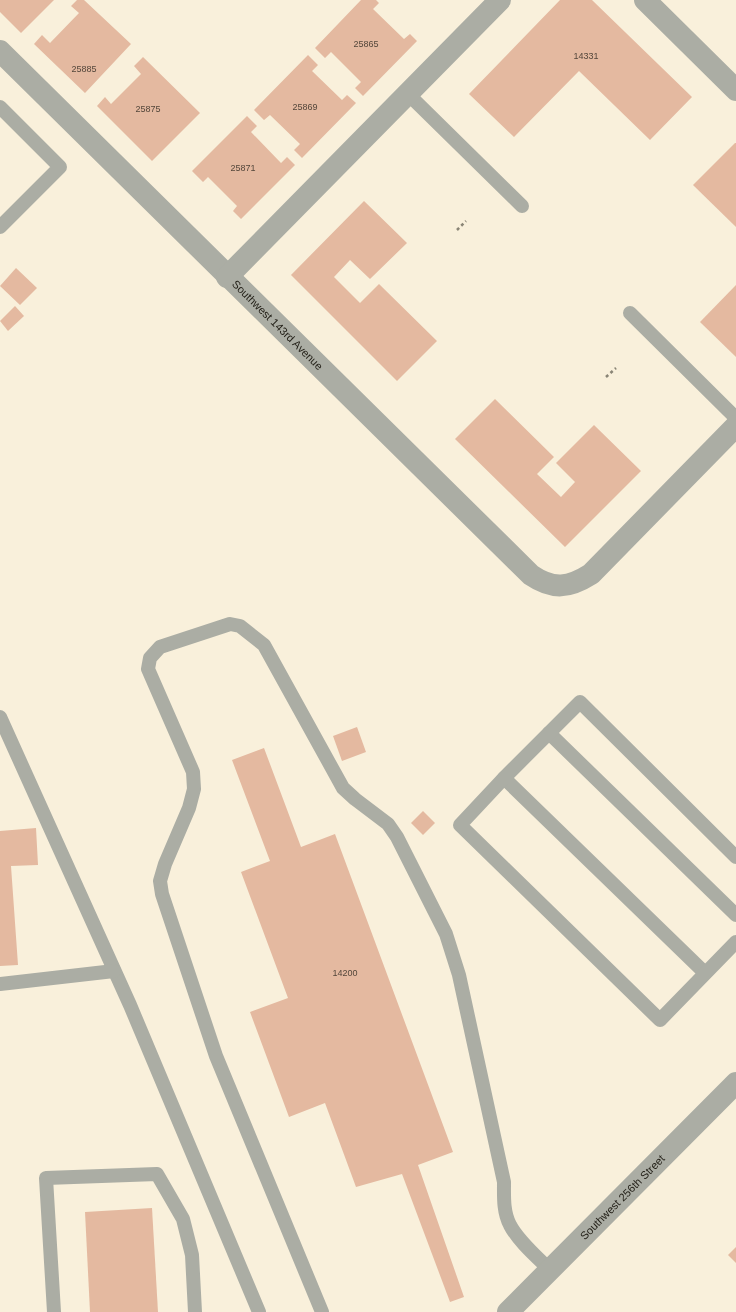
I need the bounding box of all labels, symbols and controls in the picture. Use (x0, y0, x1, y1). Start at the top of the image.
house number: 25865 (353, 39, 379, 49)
house number: 14331 (573, 51, 599, 61)
house number: 25885 (71, 64, 97, 74)
house number: 25869 (292, 102, 318, 112)
house number: 25875 (135, 104, 161, 114)
house number: 25871 (230, 163, 256, 173)
street label: Southwest 143rd Avenue (230, 278, 325, 372)
house number: 14200 (332, 968, 358, 978)
street label: Southwest 256th Street (578, 1152, 667, 1242)

